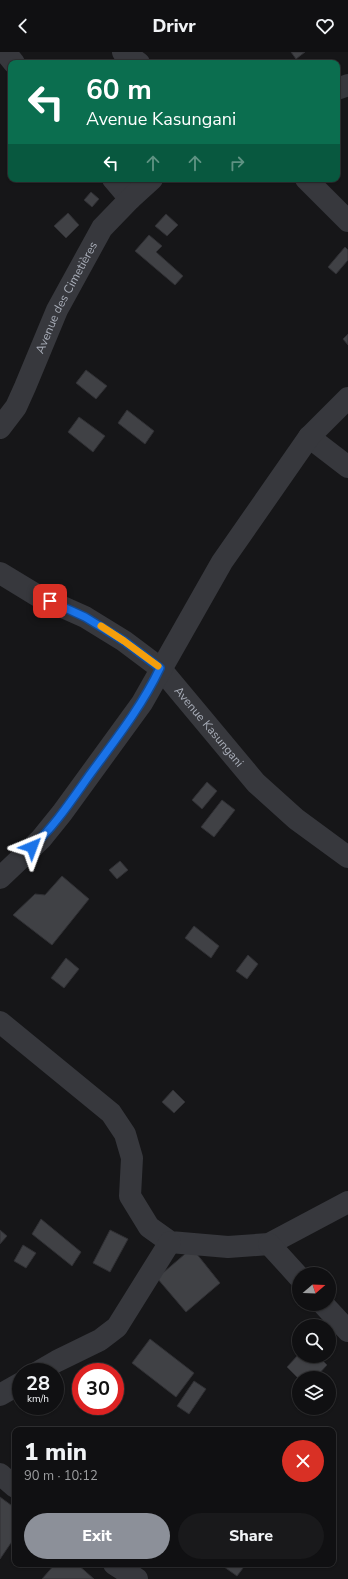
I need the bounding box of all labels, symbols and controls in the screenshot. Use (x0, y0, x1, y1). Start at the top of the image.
text: Drivr (152, 14, 196, 38)
icon: back (12, 15, 34, 37)
icon: heart (314, 15, 336, 37)
text: 60 m (86, 71, 152, 109)
icon: left (20, 76, 72, 128)
text: Avenue Kasungani (86, 107, 236, 131)
icon: left (100, 152, 122, 174)
icon: ahead (142, 152, 164, 174)
icon: ahead (184, 152, 206, 174)
icon: right (226, 152, 248, 174)
street label: Avenue des Cimetières (32, 238, 101, 356)
pin (33, 584, 67, 618)
icon: arrive (39, 590, 61, 612)
street label: Avenue Kasungani (171, 683, 247, 770)
position arrow (11, 826, 53, 868)
north arrow (292, 1267, 336, 1311)
map controls (292, 1267, 336, 1415)
button: search (292, 1319, 336, 1363)
speed limit sign: 30 (72, 1363, 124, 1415)
text: 28 (26, 1370, 50, 1397)
button: layers (292, 1371, 336, 1415)
text: km/h (27, 1392, 49, 1406)
text: 1 min (24, 1436, 87, 1468)
button: close (282, 1440, 324, 1482)
text: 90 m · 10:12 (24, 1467, 98, 1485)
button: Exit (24, 1513, 170, 1559)
button: Share (178, 1513, 324, 1559)

